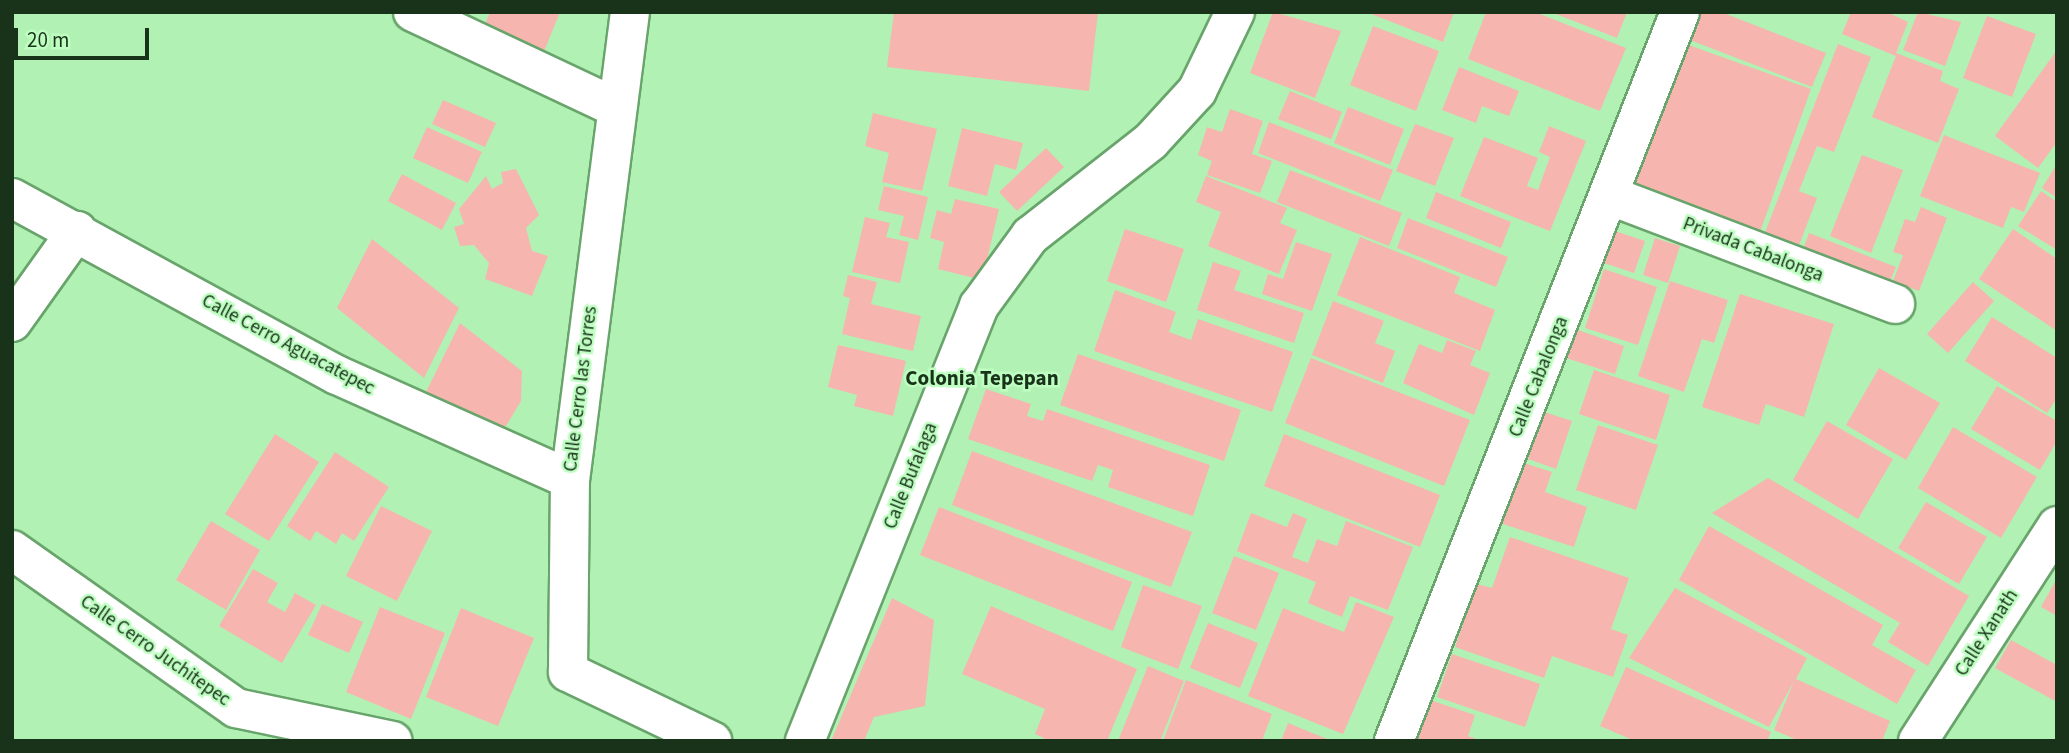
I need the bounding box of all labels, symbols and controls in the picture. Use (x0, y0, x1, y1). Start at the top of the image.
scale bar (18, 14, 152, 58)
text: 20 m (27, 25, 69, 55)
street label: Privada Cabalonga (1680, 213, 1826, 287)
street label: Calle Cerro Aguacatepec (198, 290, 378, 400)
street label: Calle Cerro las Torres (560, 305, 602, 473)
street label: Calle Cabalonga (1504, 313, 1574, 441)
district label: Colonia Tepepan (905, 365, 1059, 391)
street label: Calle Bufalaga (879, 419, 943, 533)
street label: Calle Xanath (1950, 585, 2024, 681)
street label: Calle Cerro Juchitepec (76, 591, 234, 711)

